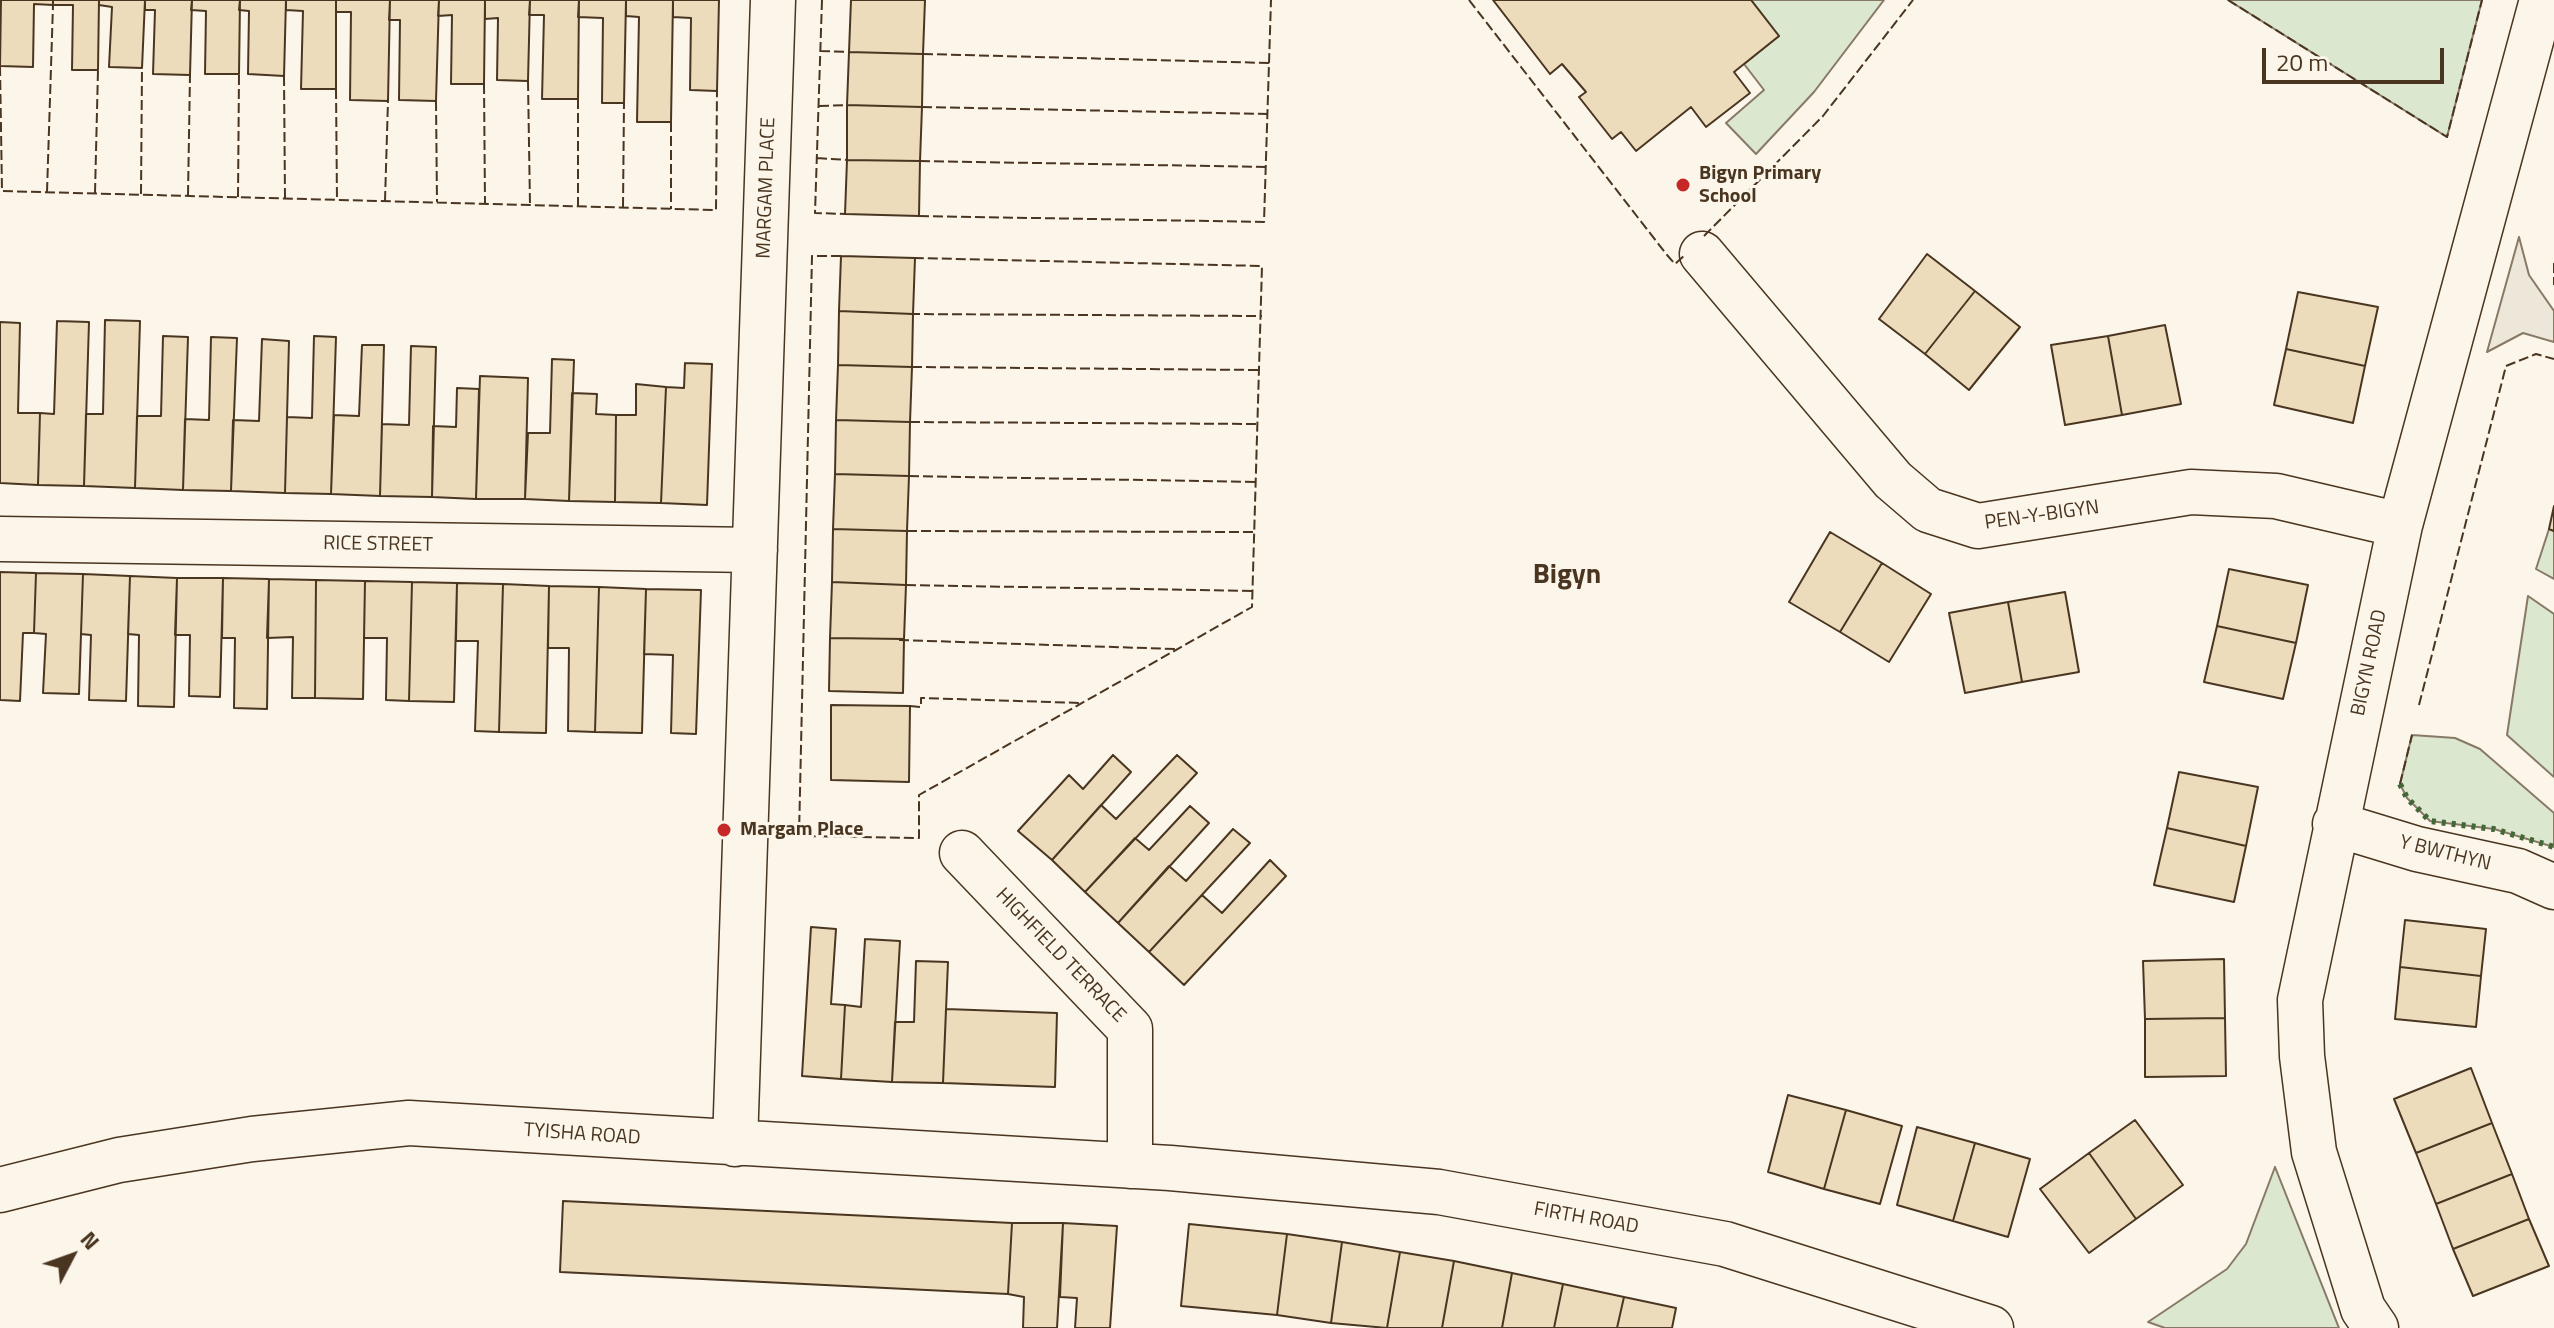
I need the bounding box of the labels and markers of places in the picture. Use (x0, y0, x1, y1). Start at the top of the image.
place label: Bigyn Primary School (1699, 162, 1821, 209)
marker: Bigyn Primary School (1674, 176, 1692, 194)
place label: Margam Place (740, 818, 863, 842)
marker: Margam Place (715, 821, 733, 839)

